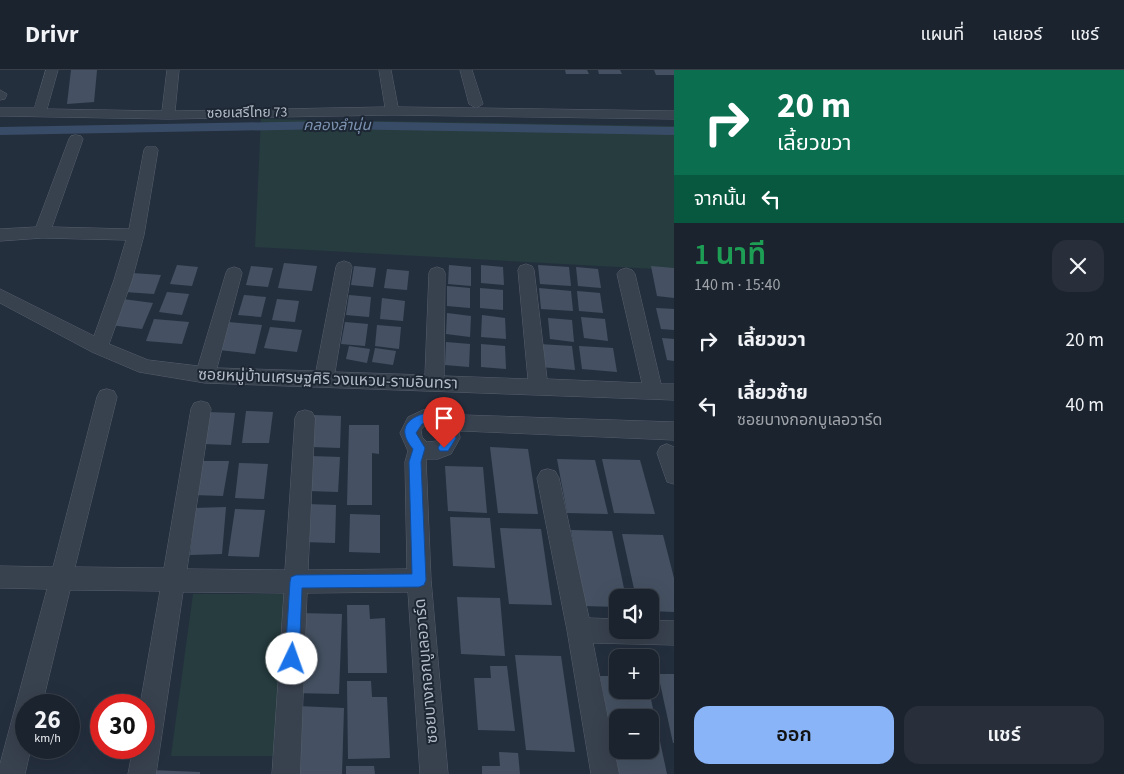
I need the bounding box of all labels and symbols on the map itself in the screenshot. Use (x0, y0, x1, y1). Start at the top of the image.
street label: ซอยเสรีไทย 73 (206, 102, 288, 124)
water label: คลองลำนุ่น (303, 115, 372, 136)
street label: ซอยหมู่บ้านเศรษฐศิริ วงแหวน-รามอินทรา (198, 363, 458, 395)
pin (423, 397, 465, 448)
street label: ซอยบางกอกบูเลอวาร์ด (409, 598, 443, 744)
position arrow (265, 632, 317, 684)
speed limit sign: 30 (90, 694, 155, 759)

